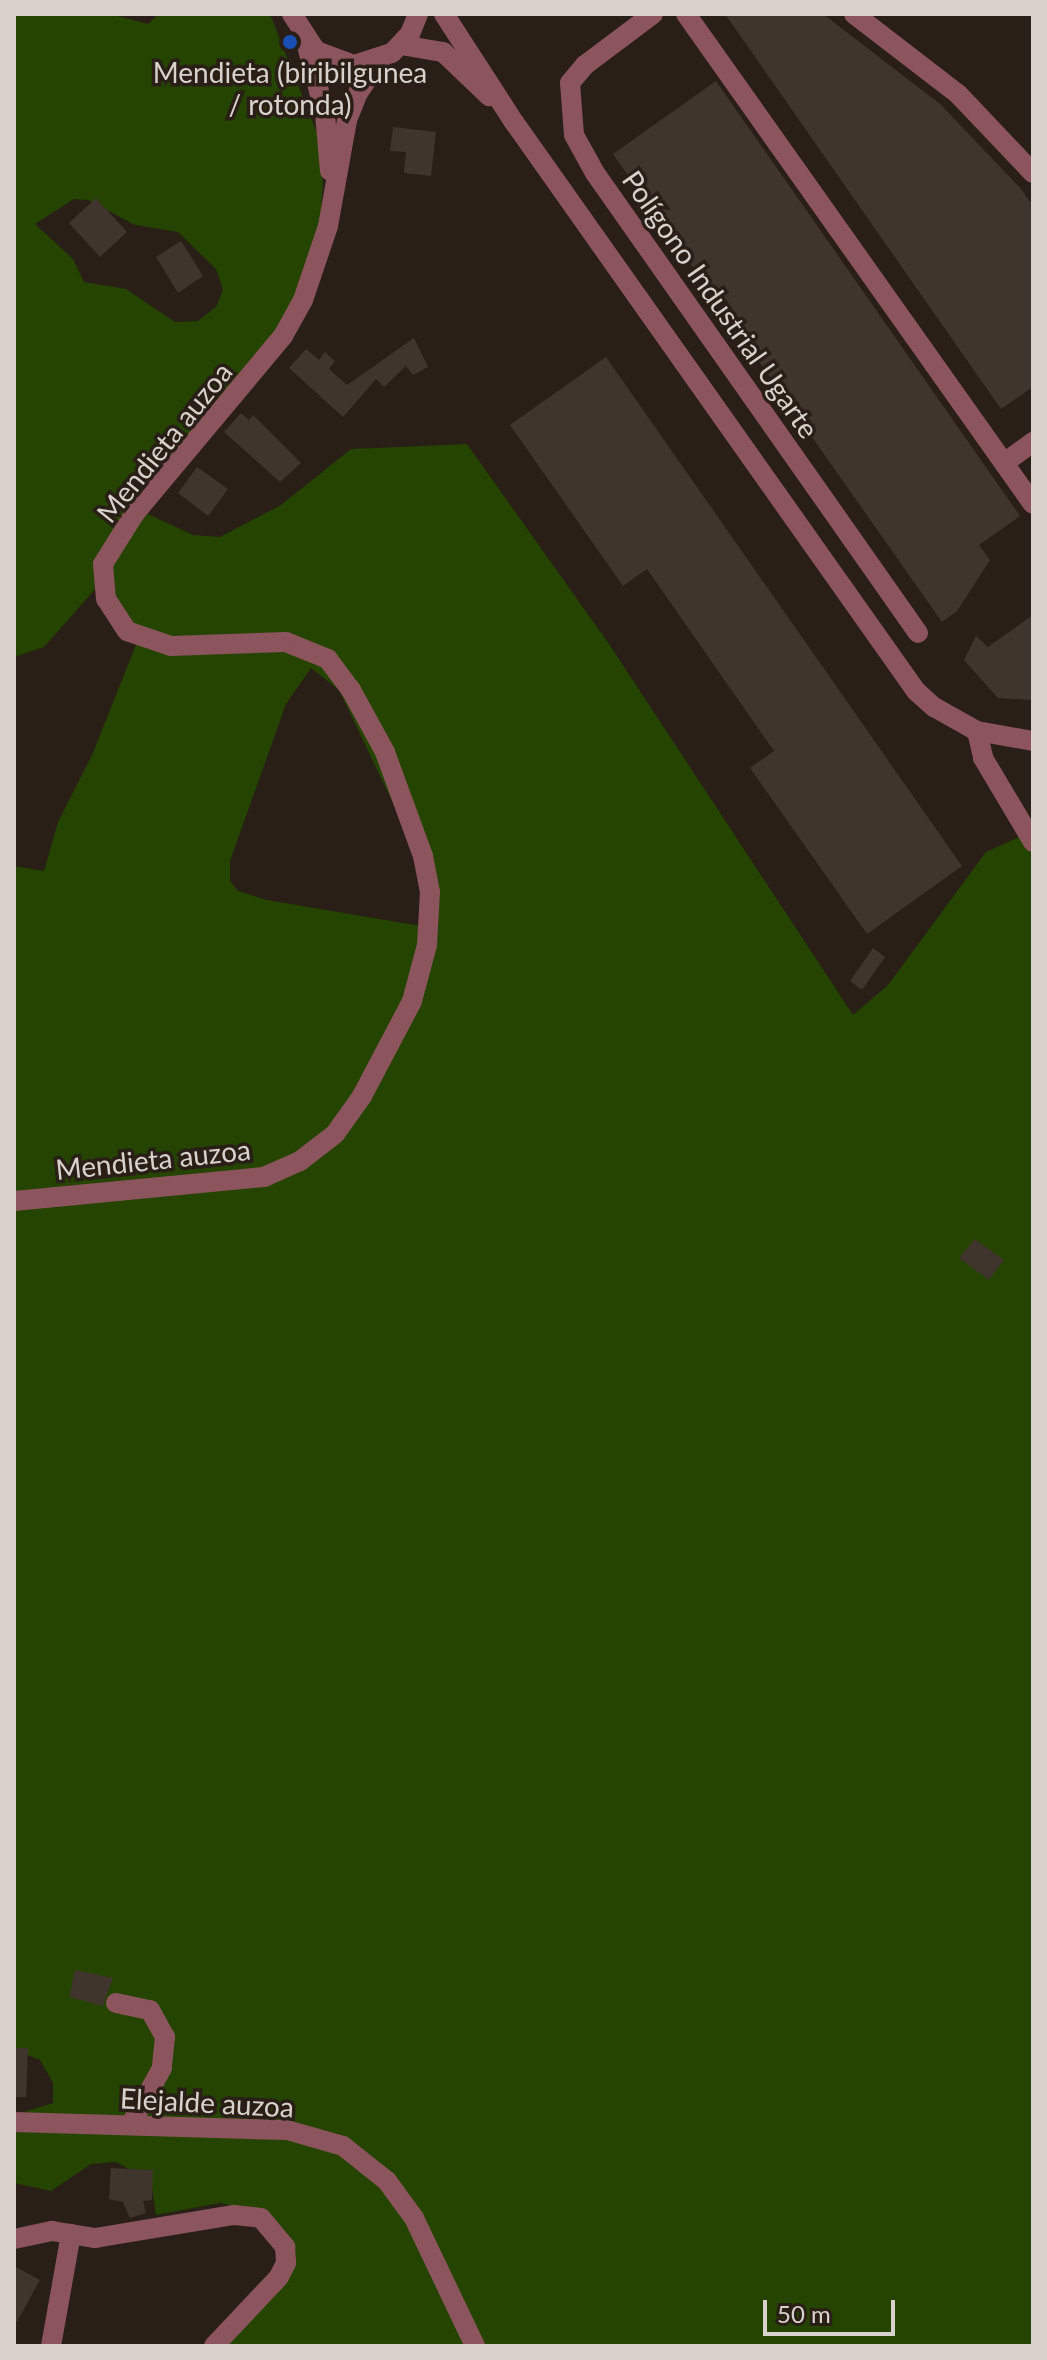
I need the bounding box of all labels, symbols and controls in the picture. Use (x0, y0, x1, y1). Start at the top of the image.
marker: Mendieta (biribilgunea / rotonda) (281, 33, 299, 51)
place label: Mendieta (biribilgunea / rotonda) (153, 55, 427, 121)
street label: Polígono Industrial Ugarte (616, 164, 826, 444)
street label: Mendieta auzoa (89, 355, 239, 529)
street label: Mendieta auzoa (54, 1132, 252, 1186)
street label: Elejalde auzoa (119, 2081, 295, 2123)
scale bar (767, 2284, 899, 2334)
text: 50 m (777, 2299, 831, 2328)

